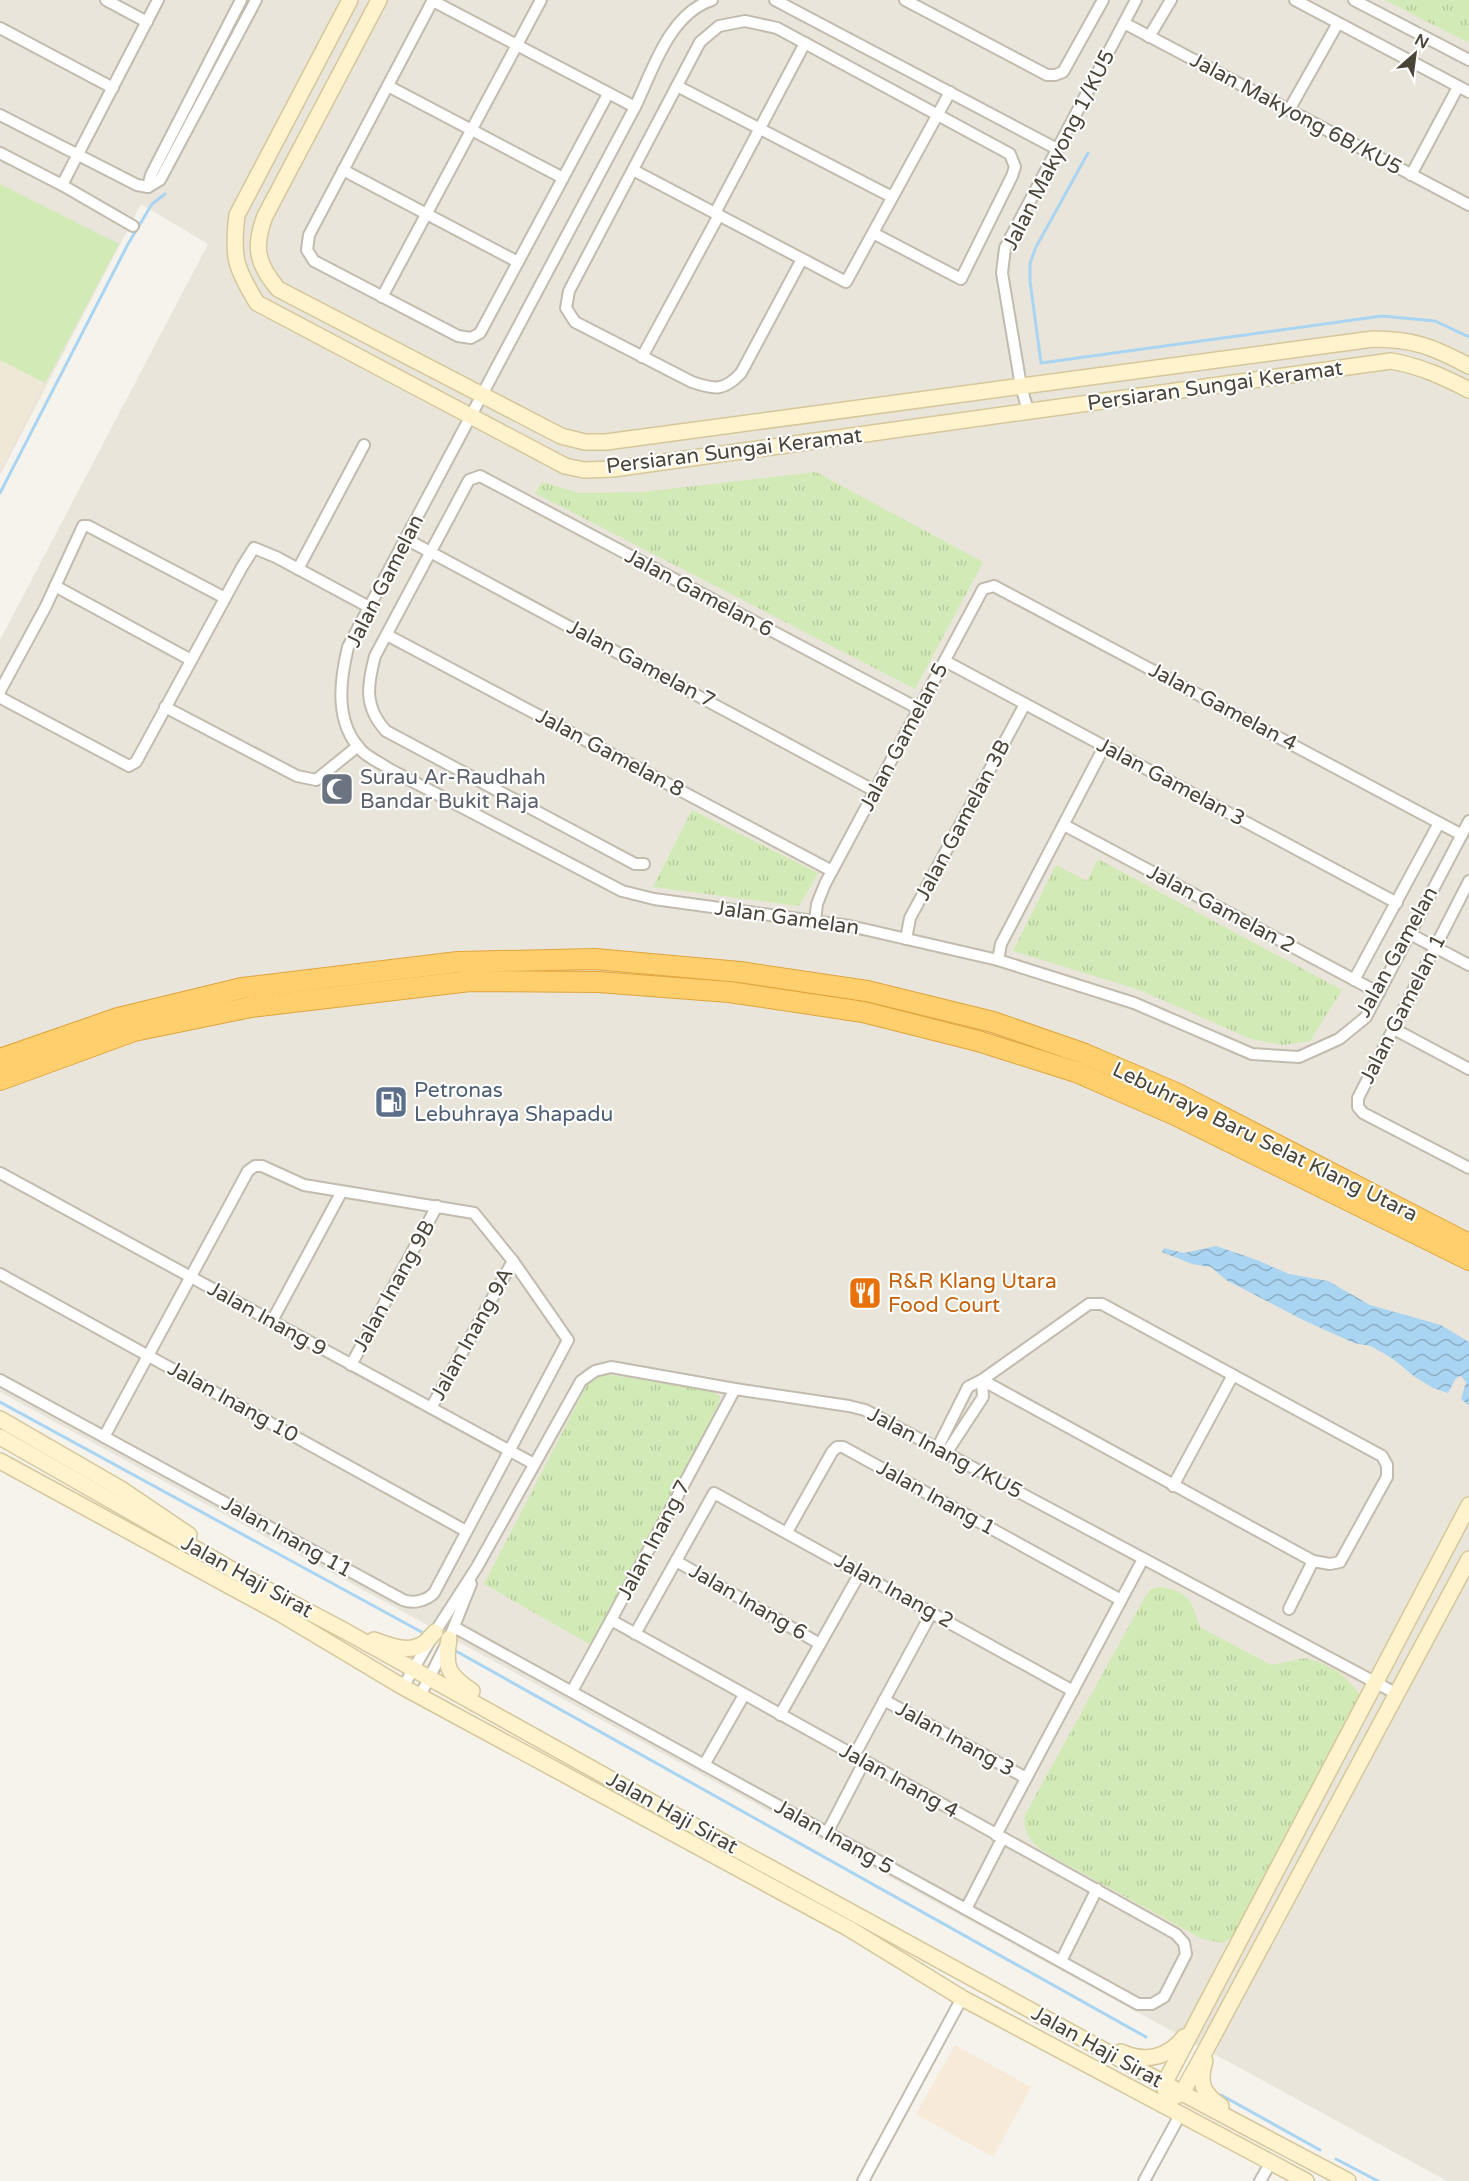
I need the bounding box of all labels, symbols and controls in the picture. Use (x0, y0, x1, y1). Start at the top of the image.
north arrow (1385, 24, 1445, 84)
text: N (1411, 30, 1432, 53)
street label: Jalan Makyong 1/KU5 (998, 46, 1120, 254)
street label: Jalan Makyong 6B/KU5 (1186, 48, 1406, 180)
street label: Persiaran Sungai Keramat (1086, 356, 1344, 416)
street label: Persiaran Sungai Keramat (605, 423, 863, 479)
street label: Jalan Gamelan (341, 510, 429, 652)
street label: Jalan Gamelan 6 (621, 543, 777, 643)
street label: Jalan Gamelan 7 (563, 614, 719, 714)
street label: Jalan Gamelan 4 (1145, 657, 1301, 757)
street label: Jalan Gamelan 5 (854, 659, 954, 815)
street label: Jalan Gamelan 8 (532, 703, 688, 803)
street label: Jalan Gamelan 3 (1093, 732, 1249, 832)
street label: Jalan Gamelan 3B (910, 735, 1016, 905)
place label: Surau Ar-Raudhah Bandar Bukit Raja (360, 765, 546, 814)
mosque icon: Surau Ar-Raudhah Bandar Bukit Raja (319, 771, 355, 807)
street label: Jalan Gamelan 2 (1143, 859, 1299, 959)
street label: Jalan Gamelan (1351, 882, 1443, 1022)
street label: Jalan Gamelan (713, 895, 861, 941)
street label: Jalan Gamelan 1 (1355, 930, 1451, 1088)
street label: Lebuhraya Baru Selat Klang Utara (1108, 1057, 1422, 1227)
place label: Petronas Lebuhraya Shapadu (414, 1078, 613, 1127)
fuel station icon: Petronas Lebuhraya Shapadu (373, 1084, 409, 1120)
street label: Jalan Inang 9B (348, 1216, 440, 1356)
street label: Jalan Inang 9A (425, 1263, 519, 1405)
place label: R&R Klang Utara Food Court (888, 1269, 1057, 1318)
restaurant icon: R&R Klang Utara Food Court (847, 1275, 883, 1311)
street label: Jalan Inang 9 (203, 1276, 331, 1362)
street label: Jalan Inang 10 (163, 1356, 303, 1448)
street label: Jalan Inang /KU5 (864, 1402, 1026, 1504)
street label: Jalan Inang 1 (872, 1455, 1000, 1541)
street label: Jalan Inang 7 (612, 1476, 696, 1604)
street label: Jalan Inang 11 (217, 1491, 357, 1583)
street label: Jalan Haji Sirat (177, 1531, 317, 1623)
street label: Jalan Inang 2 (830, 1548, 958, 1634)
street label: Jalan Inang 6 (685, 1558, 811, 1646)
street label: Jalan Inang 3 (891, 1696, 1019, 1782)
street label: Jalan Inang 4 (835, 1738, 963, 1824)
street label: Jalan Haji Sirat (602, 1767, 742, 1859)
street label: Jalan Inang 5 (770, 1794, 898, 1880)
street label: Jalan Haji Sirat (1027, 2001, 1167, 2093)

